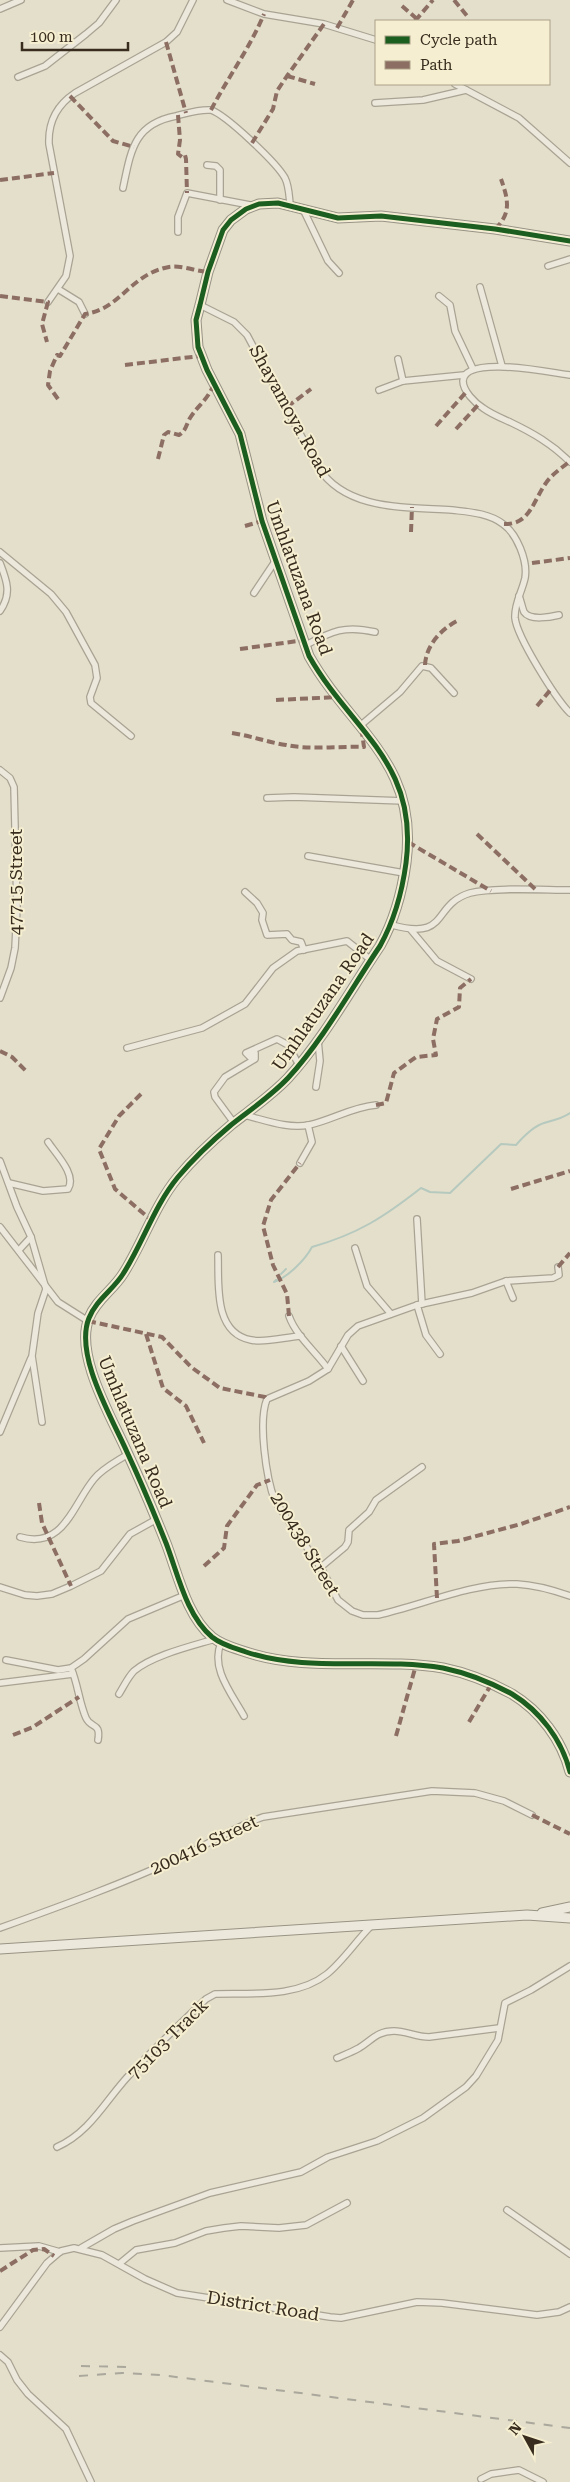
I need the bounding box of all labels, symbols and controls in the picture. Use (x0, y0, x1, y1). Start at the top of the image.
scale bar (22, 20, 129, 52)
legend (375, 20, 550, 85)
text: 100 m (30, 28, 73, 46)
text: Cycle path (420, 31, 498, 49)
text: Path (420, 56, 453, 74)
street label: Shayamoya Road (245, 341, 336, 481)
street label: Umhlatuzana Road (262, 498, 337, 658)
street label: 47715 Street (5, 828, 26, 935)
street label: Umhlatuzana Road (267, 929, 378, 1075)
street label: Umhlatuzana Road (94, 1353, 177, 1511)
street label: 200438 Street (266, 1488, 345, 1599)
street label: 200416 Street (146, 1810, 261, 1879)
street label: 75103 Track (123, 1994, 212, 2083)
street label: District Road (205, 2286, 321, 2325)
north arrow (500, 2412, 550, 2462)
text: N (505, 2419, 525, 2438)

